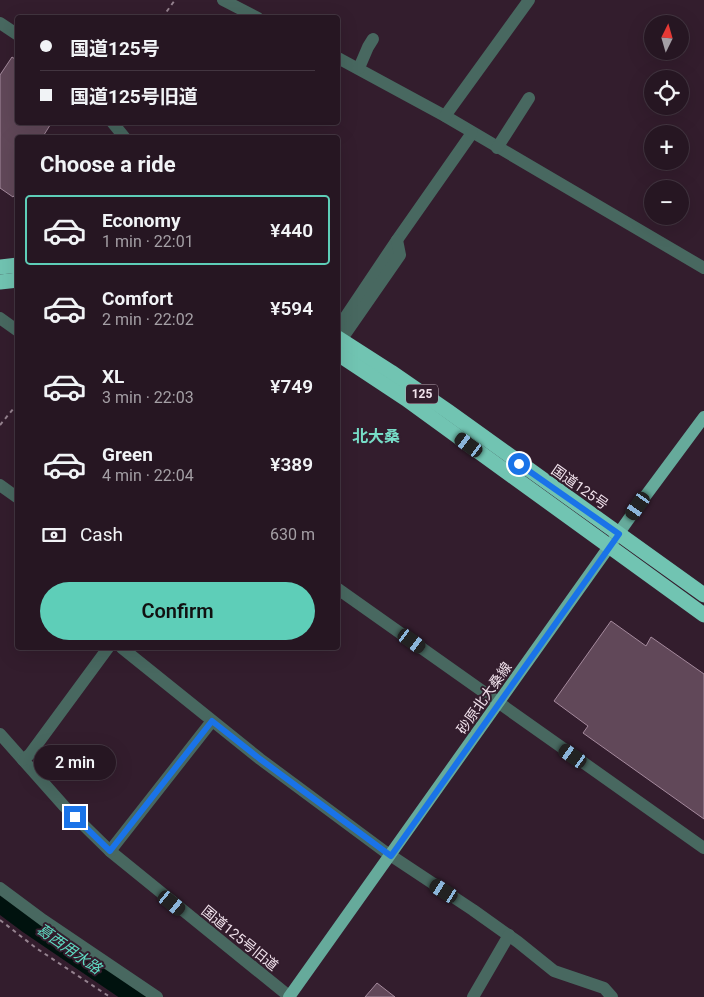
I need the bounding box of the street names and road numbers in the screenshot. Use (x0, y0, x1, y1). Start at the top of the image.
road number: 125 (406, 384, 438, 404)
street label: 国道125号 (549, 462, 611, 512)
street label: 砂原北大桑線 (453, 659, 515, 737)
street label: 国道125号旧道 (199, 902, 281, 974)

